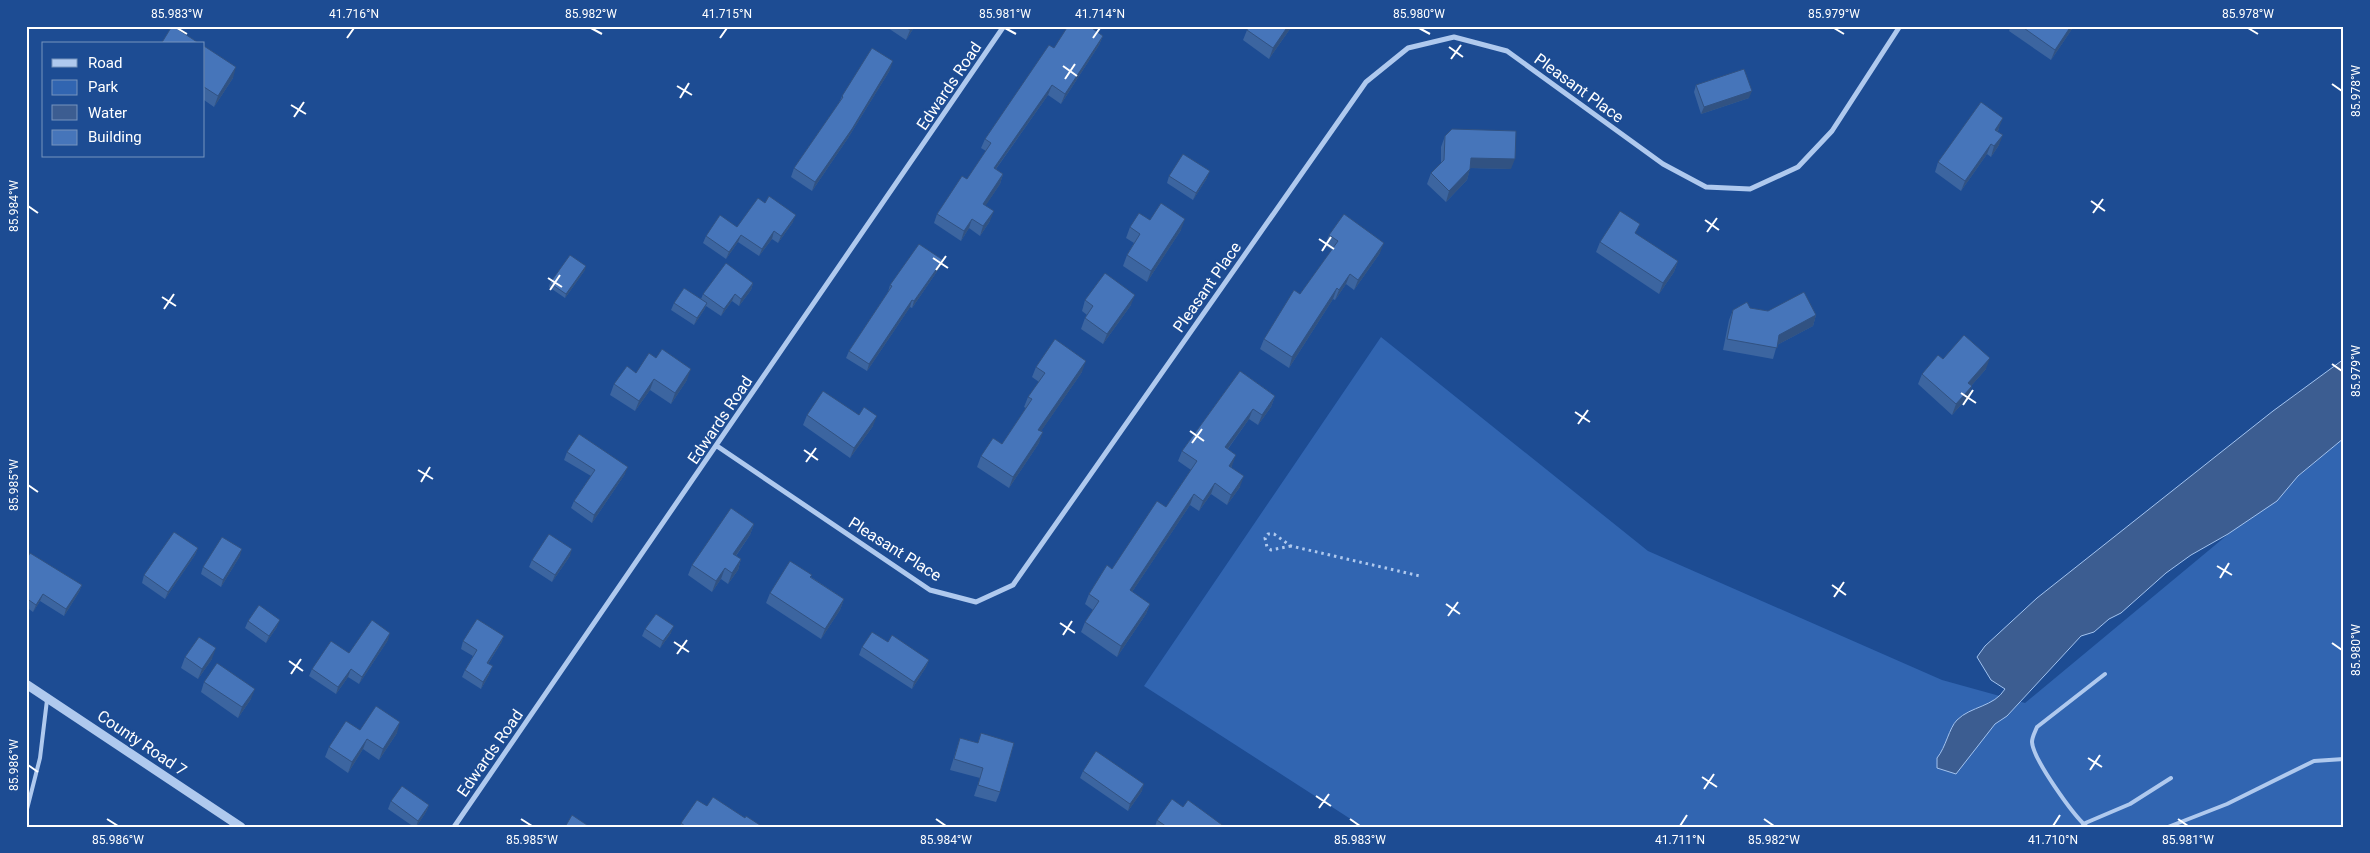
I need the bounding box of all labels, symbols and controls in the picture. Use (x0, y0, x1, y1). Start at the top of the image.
text: 85.983°W (151, 7, 203, 21)
text: 41.716°N (329, 7, 379, 21)
text: 85.982°W (565, 7, 617, 21)
text: 41.715°N (702, 7, 752, 21)
text: 85.981°W (979, 7, 1031, 21)
text: 41.714°N (1075, 7, 1125, 21)
text: 85.980°W (1393, 7, 1445, 21)
text: 85.979°W (1808, 7, 1860, 21)
text: 85.978°W (2222, 7, 2274, 21)
street label: Edwards Road (913, 38, 985, 134)
legend (42, 42, 205, 158)
street label: Pleasant Place (1531, 49, 1627, 127)
text: Road (88, 54, 122, 72)
text: 85.978°W (2349, 65, 2363, 117)
text: Park (88, 78, 119, 96)
text: Water (88, 104, 127, 122)
text: Building (88, 128, 142, 146)
text: 85.984°W (7, 180, 21, 232)
street label: Pleasant Place (1169, 238, 1245, 336)
text: 85.979°W (2349, 345, 2363, 397)
street label: Edwards Road (684, 372, 756, 468)
text: 85.985°W (7, 459, 21, 511)
street label: Pleasant Place (845, 513, 945, 585)
text: 85.980°W (2349, 624, 2363, 676)
street label: County Road 7 (94, 706, 190, 780)
street label: Edwards Road (453, 706, 527, 800)
text: 85.986°W (7, 739, 21, 791)
text: 85.986°W (92, 833, 144, 847)
text: 85.985°W (506, 833, 558, 847)
text: 85.984°W (920, 833, 972, 847)
text: 85.983°W (1334, 833, 1386, 847)
text: 41.711°N (1655, 833, 1705, 847)
text: 85.982°W (1748, 833, 1800, 847)
text: 41.710°N (2028, 833, 2078, 847)
text: 85.981°W (2162, 833, 2214, 847)

